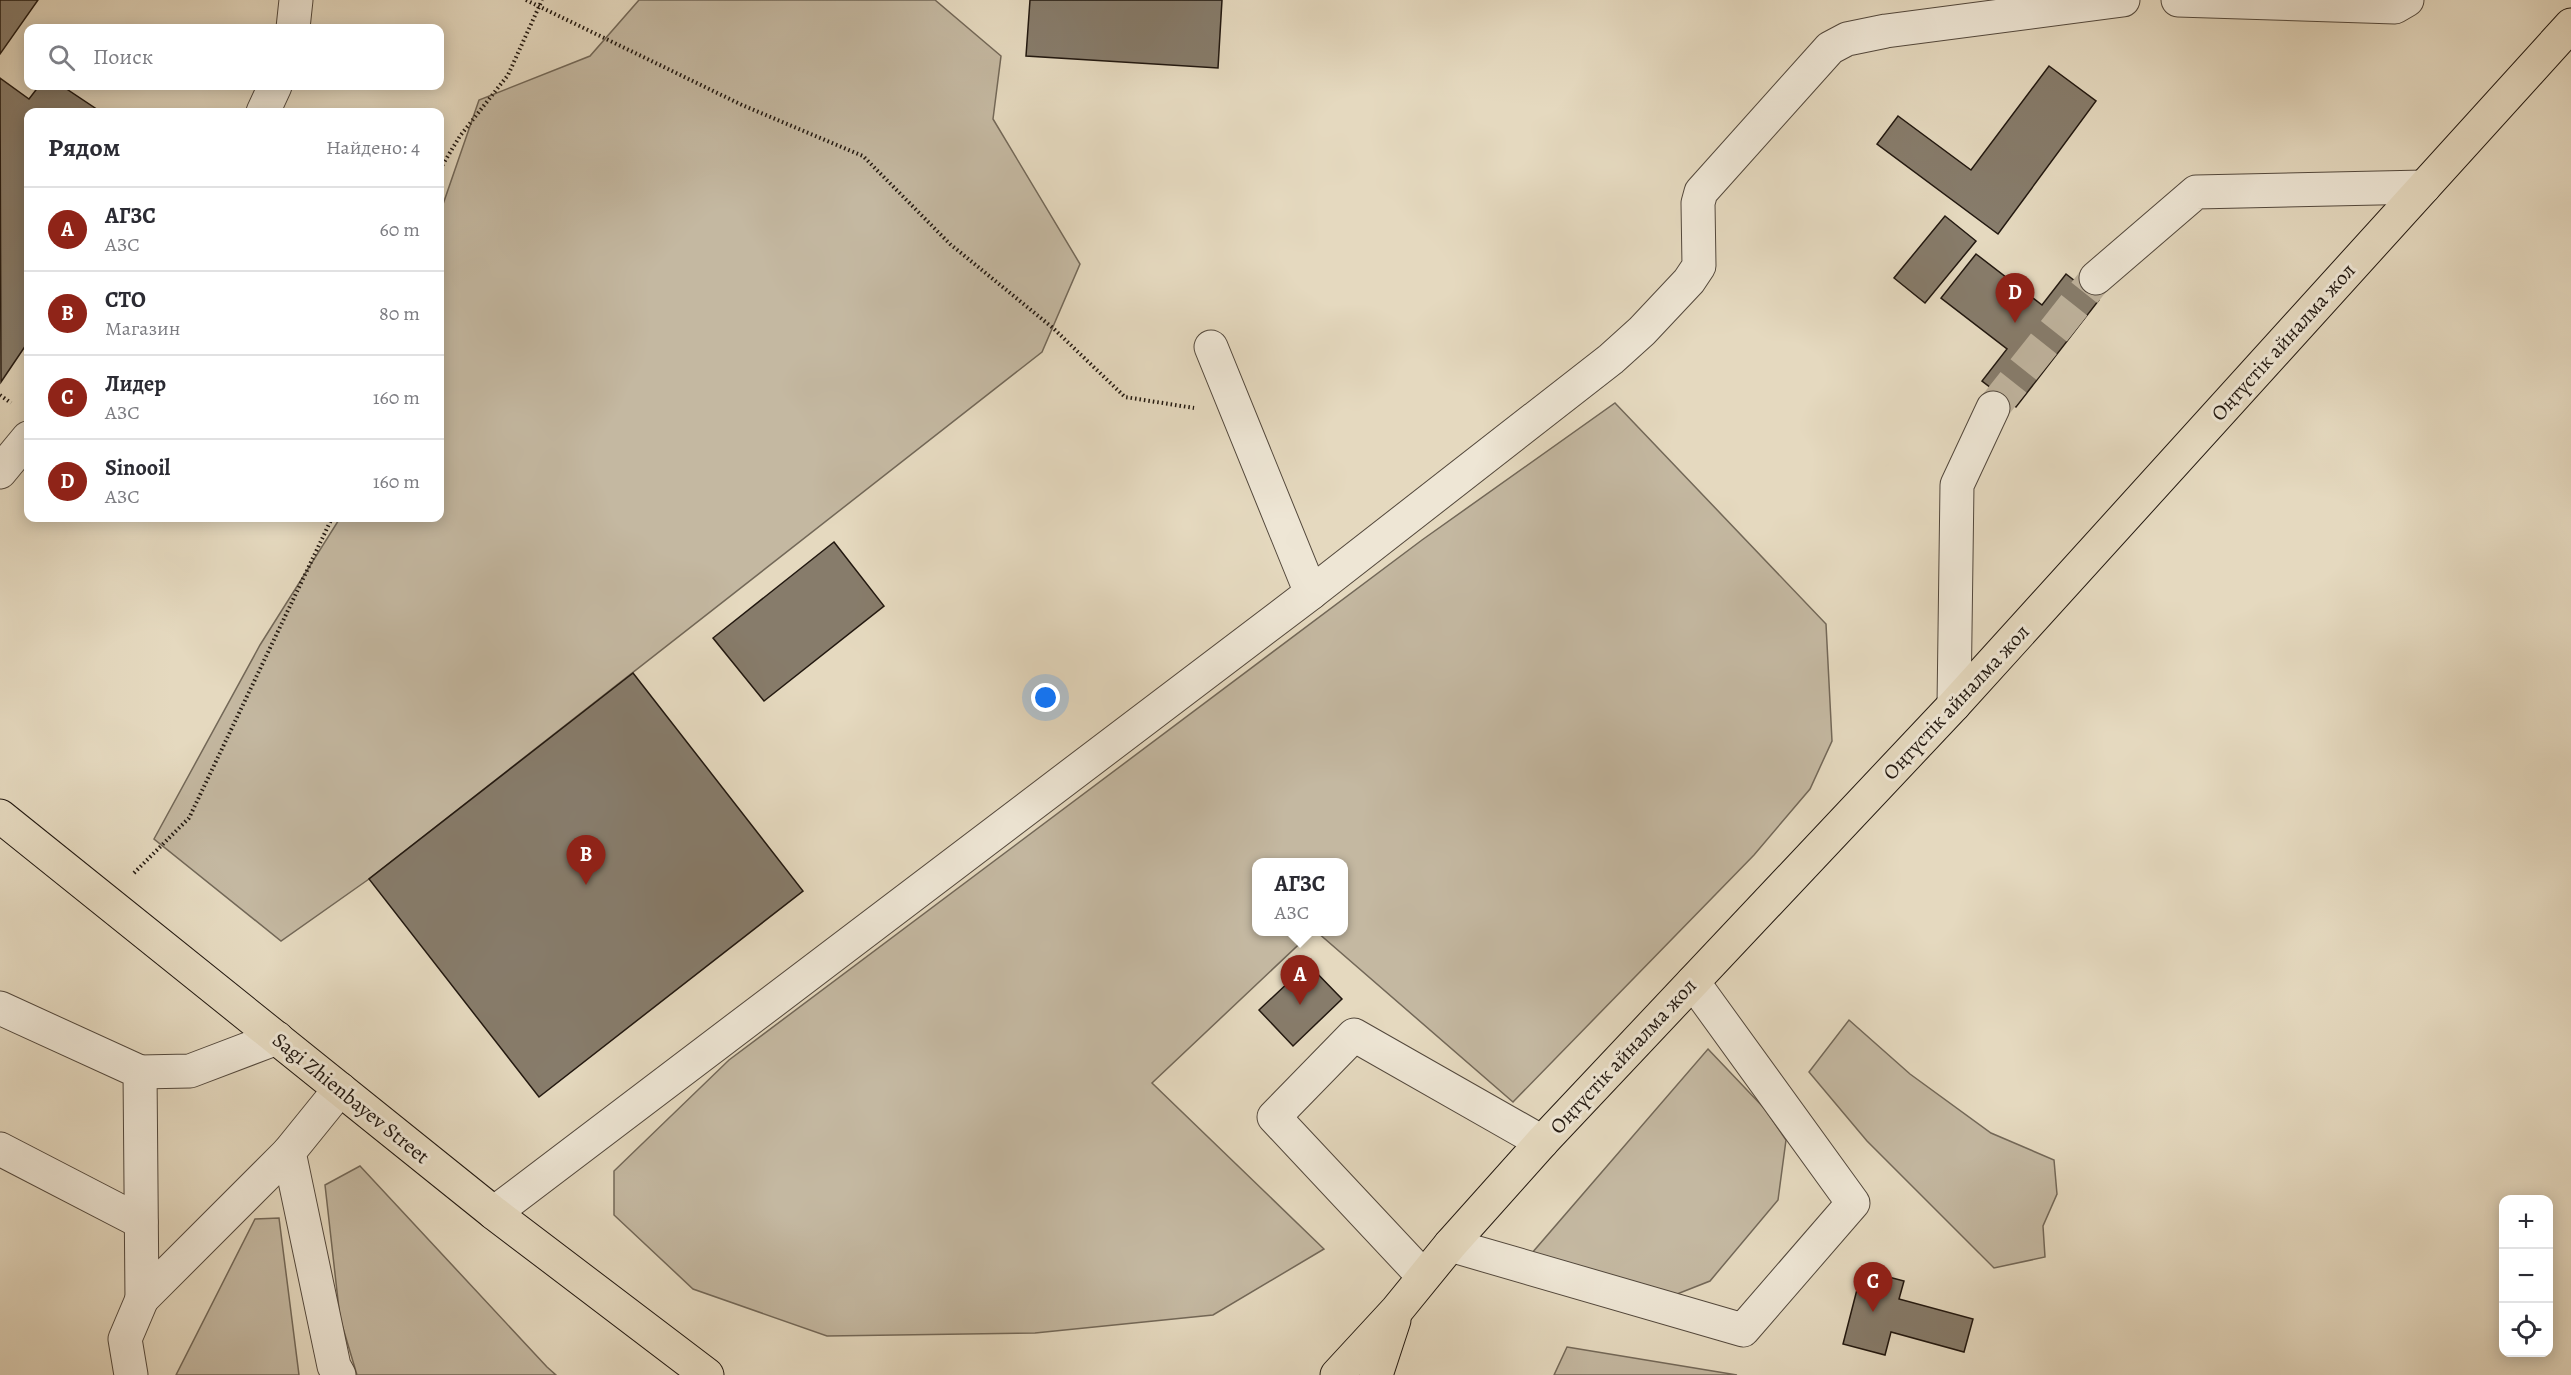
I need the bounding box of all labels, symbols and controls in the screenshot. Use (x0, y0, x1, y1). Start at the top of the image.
search box (24, 24, 444, 90)
icon: search (45, 41, 78, 74)
text: Поиск (93, 42, 153, 72)
text: Рядом (48, 130, 120, 165)
text: Найдено: 4 (326, 134, 420, 161)
text: АГЗС (105, 201, 156, 231)
text: A (61, 216, 74, 243)
text: 60 m (380, 216, 420, 243)
text: АЗС (105, 231, 140, 258)
street label: Оңтүстік айналма жол (2205, 257, 2361, 427)
pin: D (1996, 274, 2034, 323)
text: СТО (105, 285, 146, 315)
text: B (61, 300, 74, 327)
text: 80 m (379, 300, 420, 327)
text: Магазин (105, 315, 180, 342)
text: Лидер (105, 369, 166, 399)
text: C (61, 384, 74, 411)
text: 160 m (373, 384, 420, 411)
text: АЗС (105, 399, 140, 426)
text: Sinooil (105, 453, 170, 483)
text: D (61, 468, 74, 495)
text: 160 m (373, 468, 420, 495)
text: АЗС (105, 483, 140, 510)
street label: Оңтүстік айналма жол (1876, 618, 2036, 786)
your location (1031, 683, 1060, 712)
pin: B (566, 836, 606, 885)
popup (1252, 858, 1348, 936)
text: АГЗС (1275, 869, 1325, 899)
text: АЗС (1275, 899, 1309, 926)
pin: A (1280, 956, 1320, 1005)
street label: Оңтүстік айналма жол (1543, 972, 1703, 1140)
street label: Sagi Zhienbayev Street (267, 1026, 436, 1170)
map controls (2499, 1195, 2553, 1357)
button: + (2499, 1195, 2553, 1249)
button: − (2499, 1249, 2553, 1303)
pin: C (1854, 1262, 1892, 1312)
button: locate (2499, 1303, 2553, 1357)

